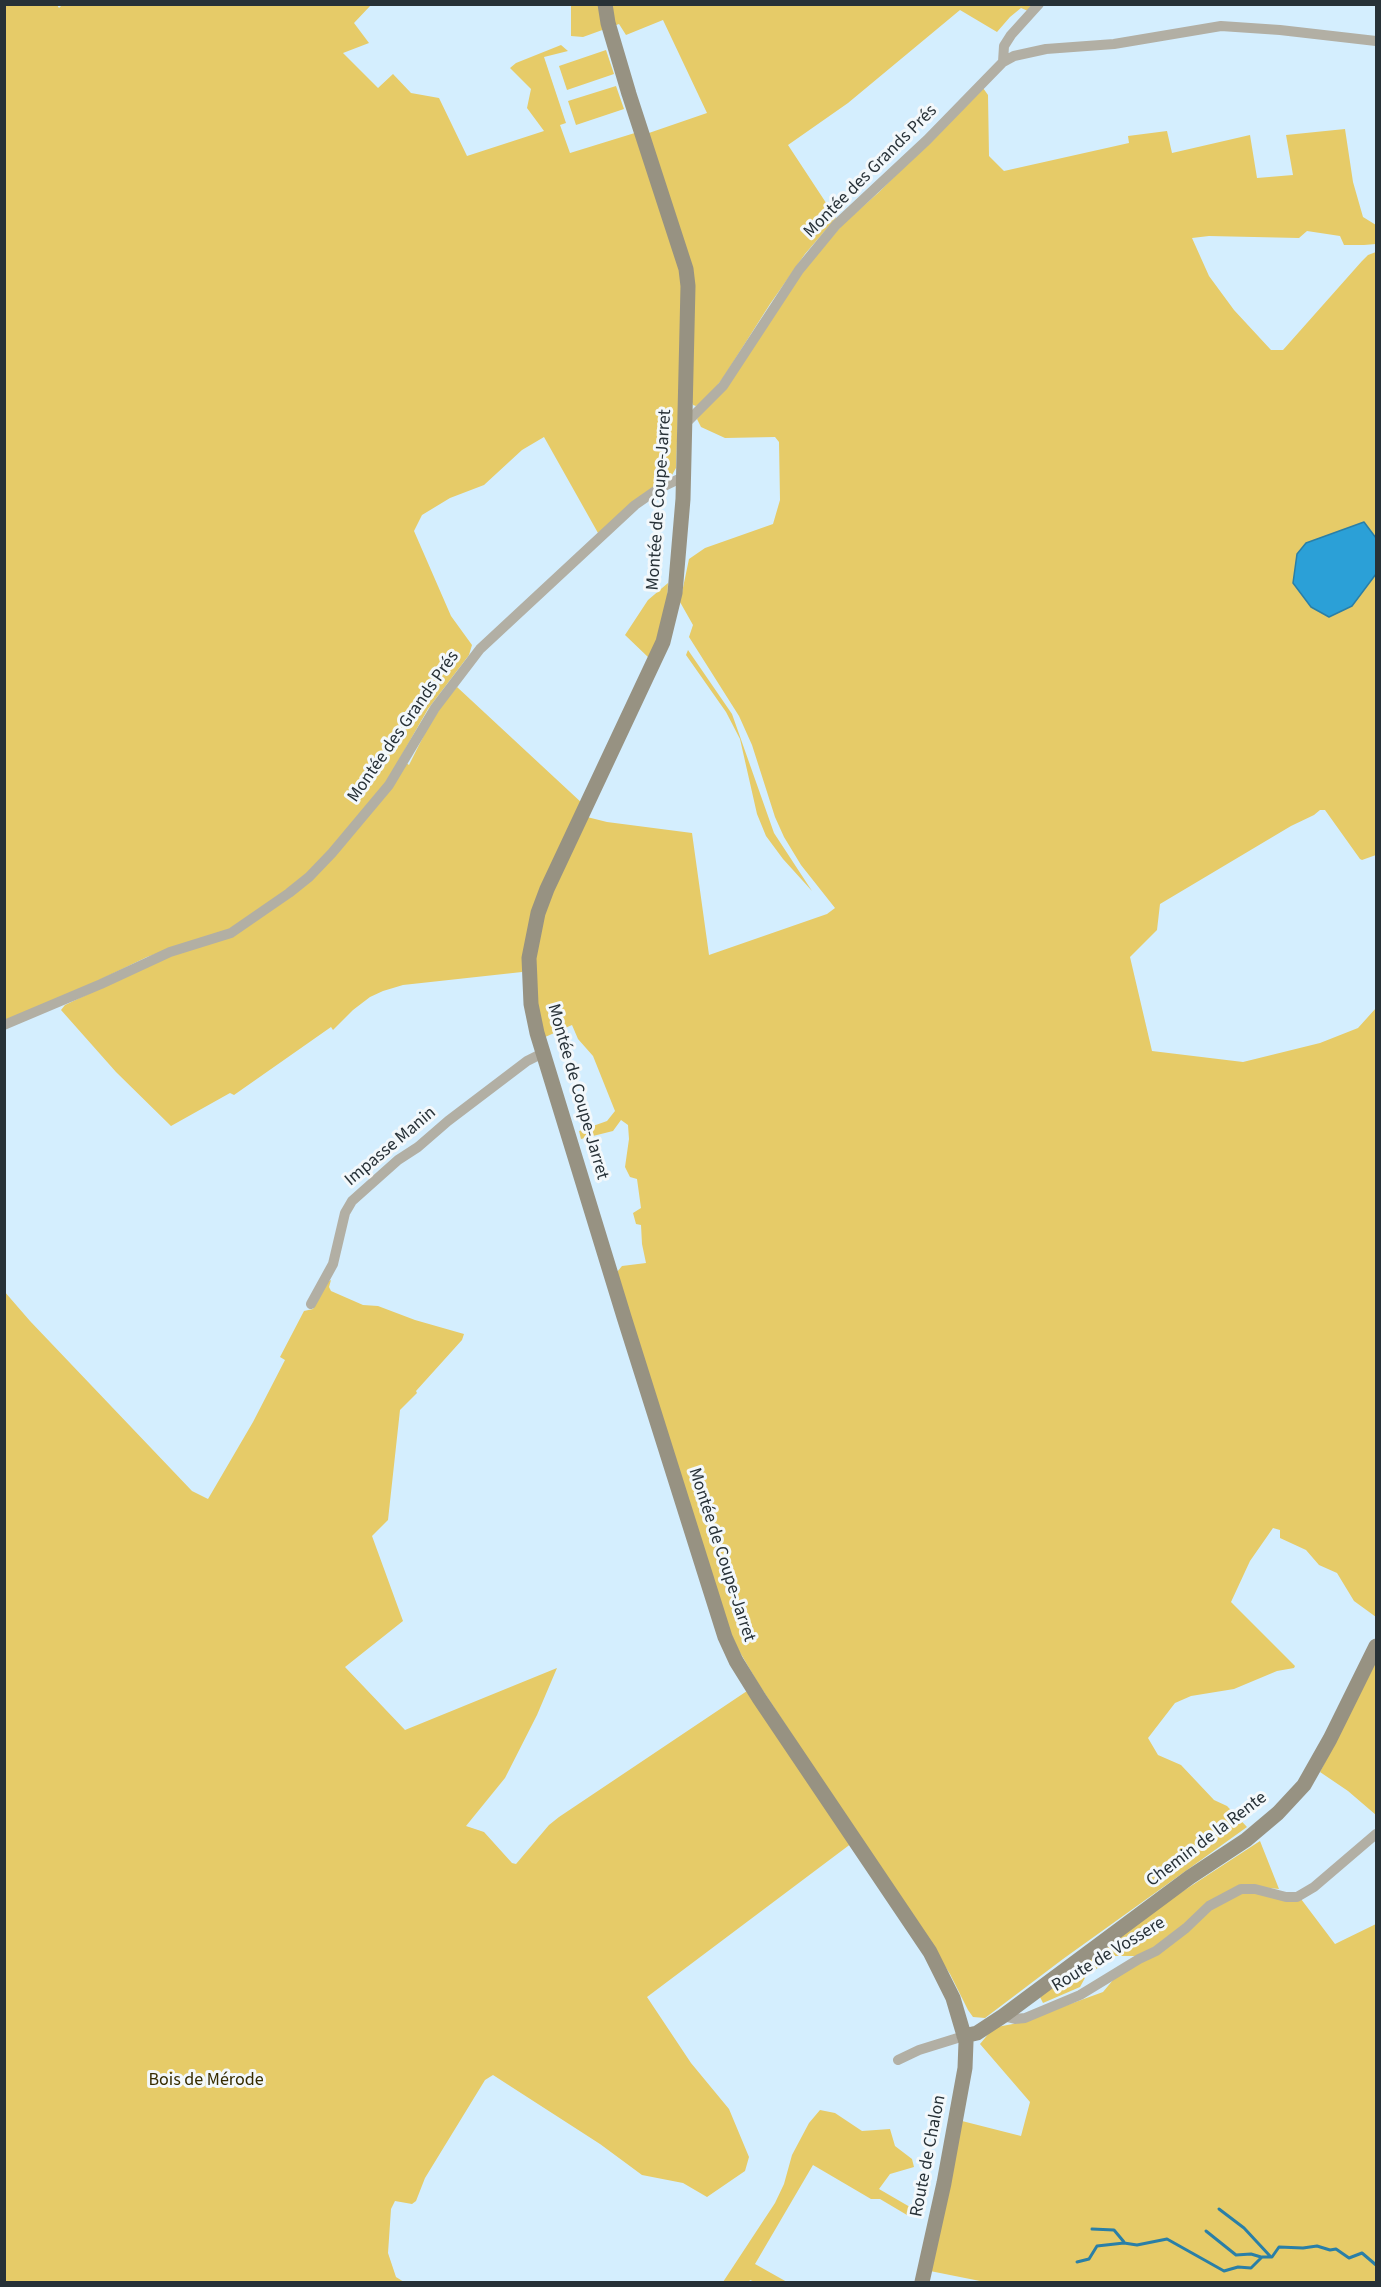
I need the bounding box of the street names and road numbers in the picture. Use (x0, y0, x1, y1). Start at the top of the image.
street label: Montée des Grands Prés (800, 101, 942, 243)
street label: Montée de Coupe-Jarret (643, 409, 677, 591)
street label: Montée des Grands Prés (344, 647, 464, 807)
street label: Montée de Coupe-Jarret (542, 1002, 612, 1182)
street label: Impasse Manin (341, 1103, 441, 1191)
street label: Montée de Coupe-Jarret (683, 1465, 759, 1645)
street label: Chemin de la Rente (1143, 1788, 1271, 1892)
street label: Route de Vossere (1048, 1913, 1170, 1997)
street label: Route de Chalon (907, 2093, 951, 2219)

